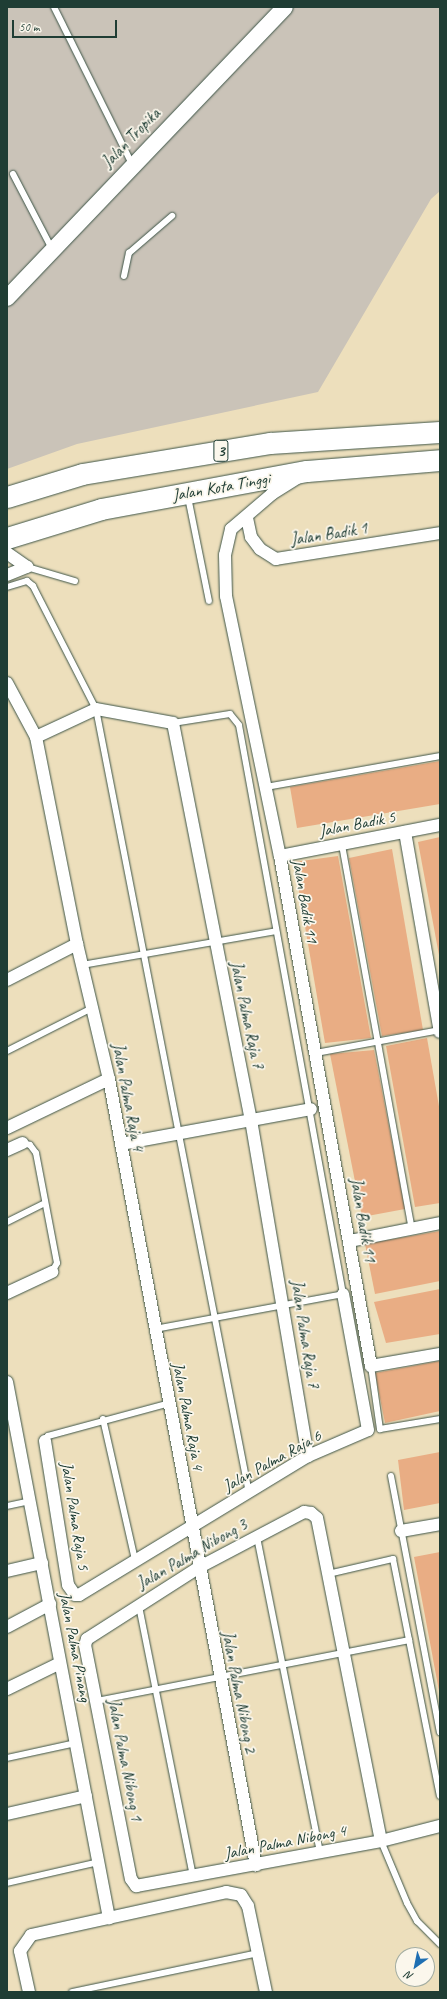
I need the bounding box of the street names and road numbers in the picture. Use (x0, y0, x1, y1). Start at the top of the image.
street label: Jalan Tropika (98, 104, 164, 172)
road number: 3 (213, 437, 229, 465)
street label: Jalan Kota Tinggi (171, 468, 271, 506)
street label: Jalan Badik 1 (289, 518, 369, 550)
street label: Jalan Badik 5 (317, 807, 397, 841)
street label: Jalan Badik 11 (288, 857, 322, 945)
street label: Jalan Palma Raja 7 (225, 958, 269, 1072)
street label: Jalan Palma Raja 4 (107, 1040, 149, 1154)
street label: Jalan Badik 11 (346, 1176, 380, 1264)
street label: Jalan Palma Raja 7 (286, 1277, 324, 1391)
street label: Jalan Palma Raja 4 (167, 1359, 209, 1473)
street label: Jalan Palma Raja 6 (218, 1425, 326, 1497)
street label: Jalan Palma Raja 5 (56, 1459, 94, 1573)
street label: Jalan Palma Nibong 3 (133, 1514, 251, 1594)
street label: Jalan Palma Pinang (54, 1590, 96, 1704)
street label: Jalan Palma Nibong 2 (217, 1629, 261, 1755)
street label: Jalan Palma Nibong 1 (103, 1697, 147, 1823)
street label: Jalan Palma Nibong 4 (222, 1820, 348, 1864)

